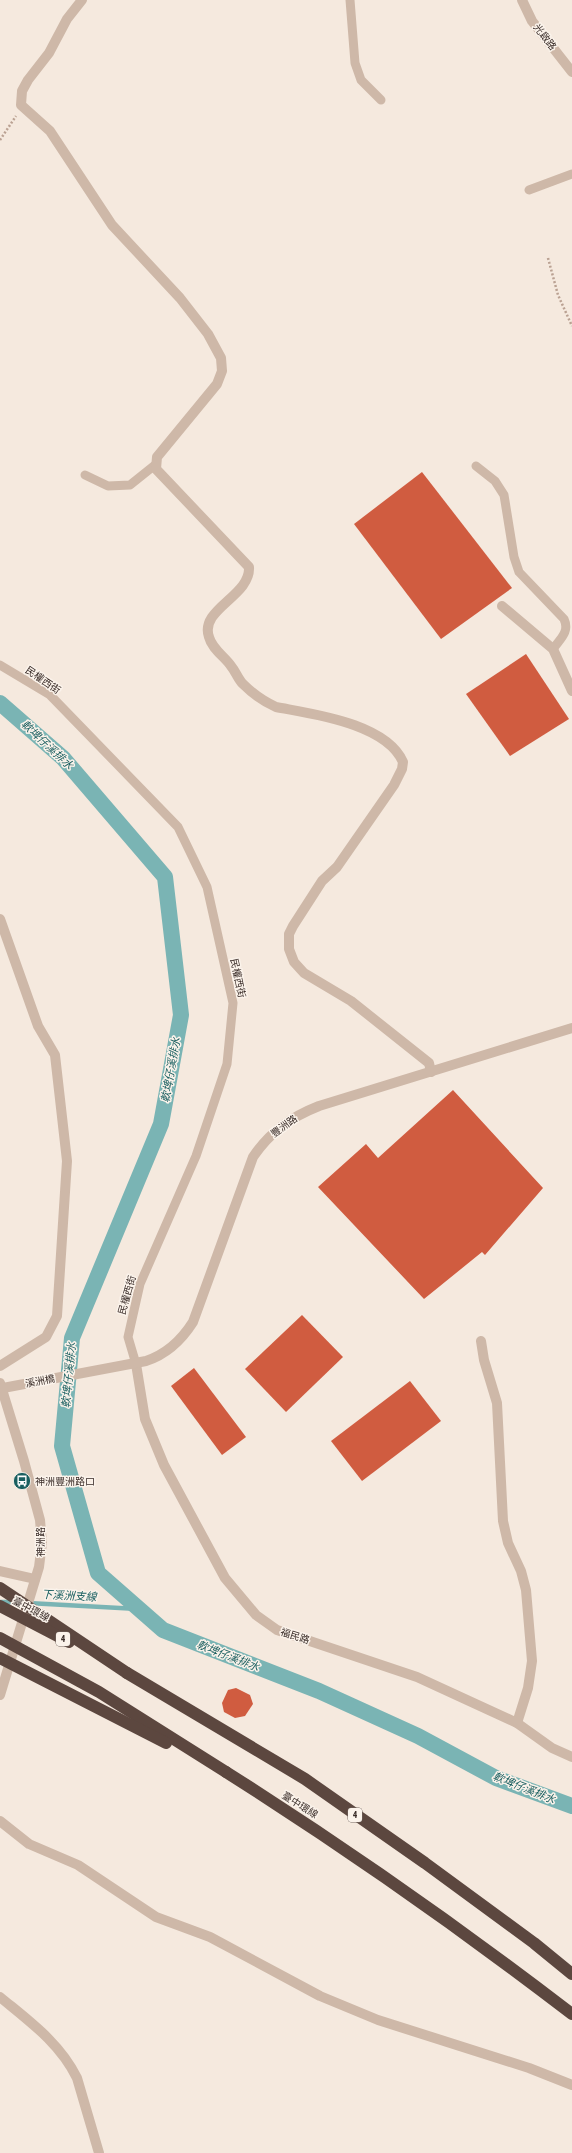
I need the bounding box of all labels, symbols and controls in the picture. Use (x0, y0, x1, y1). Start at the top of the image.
street label: 光啟路 (531, 22, 559, 52)
street label: 民權西街 (23, 664, 63, 696)
water label: 軟埤仔溪排水 (18, 718, 76, 773)
street label: 民權西街 (228, 957, 248, 999)
water label: 軟埤仔溪排水 (159, 1035, 183, 1104)
street label: 豐洲路 (269, 1113, 299, 1139)
street label: 民權西街 (116, 1274, 138, 1316)
water label: 軟埤仔溪排水 (60, 1341, 78, 1408)
street label: 溪洲橋 (24, 1373, 56, 1389)
bus stop icon: 神洲豐洲路口 (12, 1471, 32, 1491)
place label: 神洲豐洲路口 (35, 1476, 95, 1487)
street label: 神洲路 (35, 1527, 46, 1557)
water label: 下溪洲支線 (41, 1588, 99, 1604)
street label: 臺中環線 (11, 1595, 51, 1623)
street label: 福民路 (279, 1626, 311, 1646)
road number: 4 (56, 1632, 70, 1646)
water label: 軟埤仔溪排水 (195, 1638, 262, 1674)
water label: 軟埤仔溪排水 (491, 1770, 558, 1807)
street label: 臺中環線 (280, 1790, 320, 1820)
road number: 4 (348, 1808, 362, 1822)

